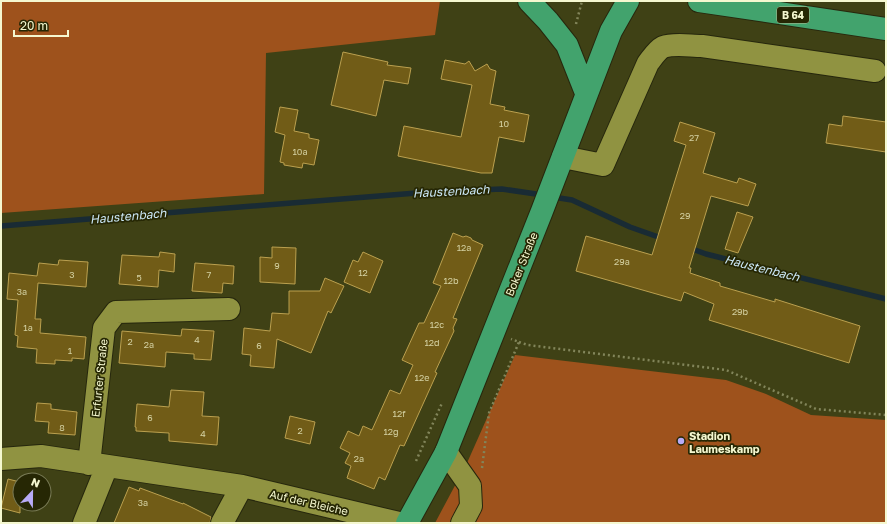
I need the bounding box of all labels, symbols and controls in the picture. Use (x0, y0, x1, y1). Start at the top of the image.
road number: B 64 (777, 7, 809, 23)
scale bar (14, 12, 68, 38)
text: 20 m (20, 18, 48, 33)
house number: 10 (499, 118, 509, 129)
house number: 27 (689, 132, 699, 143)
house number: 10a (292, 146, 308, 157)
water label: Haustenbach (412, 181, 490, 200)
water label: Haustenbach (89, 205, 167, 227)
house number: 29 (680, 210, 690, 221)
street label: Boker Straße (502, 230, 540, 298)
house number: 12a (457, 242, 471, 253)
water label: Haustenbach (723, 251, 802, 285)
house number: 29a (614, 256, 630, 267)
house number: 9 (274, 260, 280, 271)
house number: 12 (358, 267, 368, 278)
house number: 3 (69, 269, 75, 280)
house number: 7 (207, 269, 212, 280)
house number: 5 (136, 272, 142, 283)
house number: 12b (443, 275, 459, 286)
house number: 3a (17, 286, 27, 297)
house number: 29b (732, 306, 749, 317)
house number: 12c (430, 319, 444, 330)
house number: 1a (23, 322, 33, 333)
house number: 4 (194, 334, 200, 345)
house number: 2 (127, 336, 133, 347)
house number: 12d (424, 337, 440, 348)
street label: Erfurter Straße (88, 338, 110, 418)
house number: 2a (144, 339, 154, 350)
house number: 6 (256, 340, 262, 351)
house number: 1 (68, 345, 73, 356)
house number: 12e (415, 372, 429, 383)
house number: 12f (393, 408, 406, 419)
house number: 6 (147, 412, 153, 423)
house number: 8 (59, 422, 65, 433)
house number: 2 (297, 425, 303, 436)
house number: 12g (383, 426, 399, 437)
house number: 4 (200, 428, 206, 439)
place label: Stadion Laumeskamp (689, 429, 760, 455)
marker: Stadion Laumeskamp (676, 436, 686, 446)
house number: 2a (354, 453, 364, 464)
north arrow (12, 472, 52, 512)
text: N (30, 475, 42, 490)
street label: Auf der Bleiche (269, 487, 349, 517)
house number: 3a (138, 497, 148, 508)

